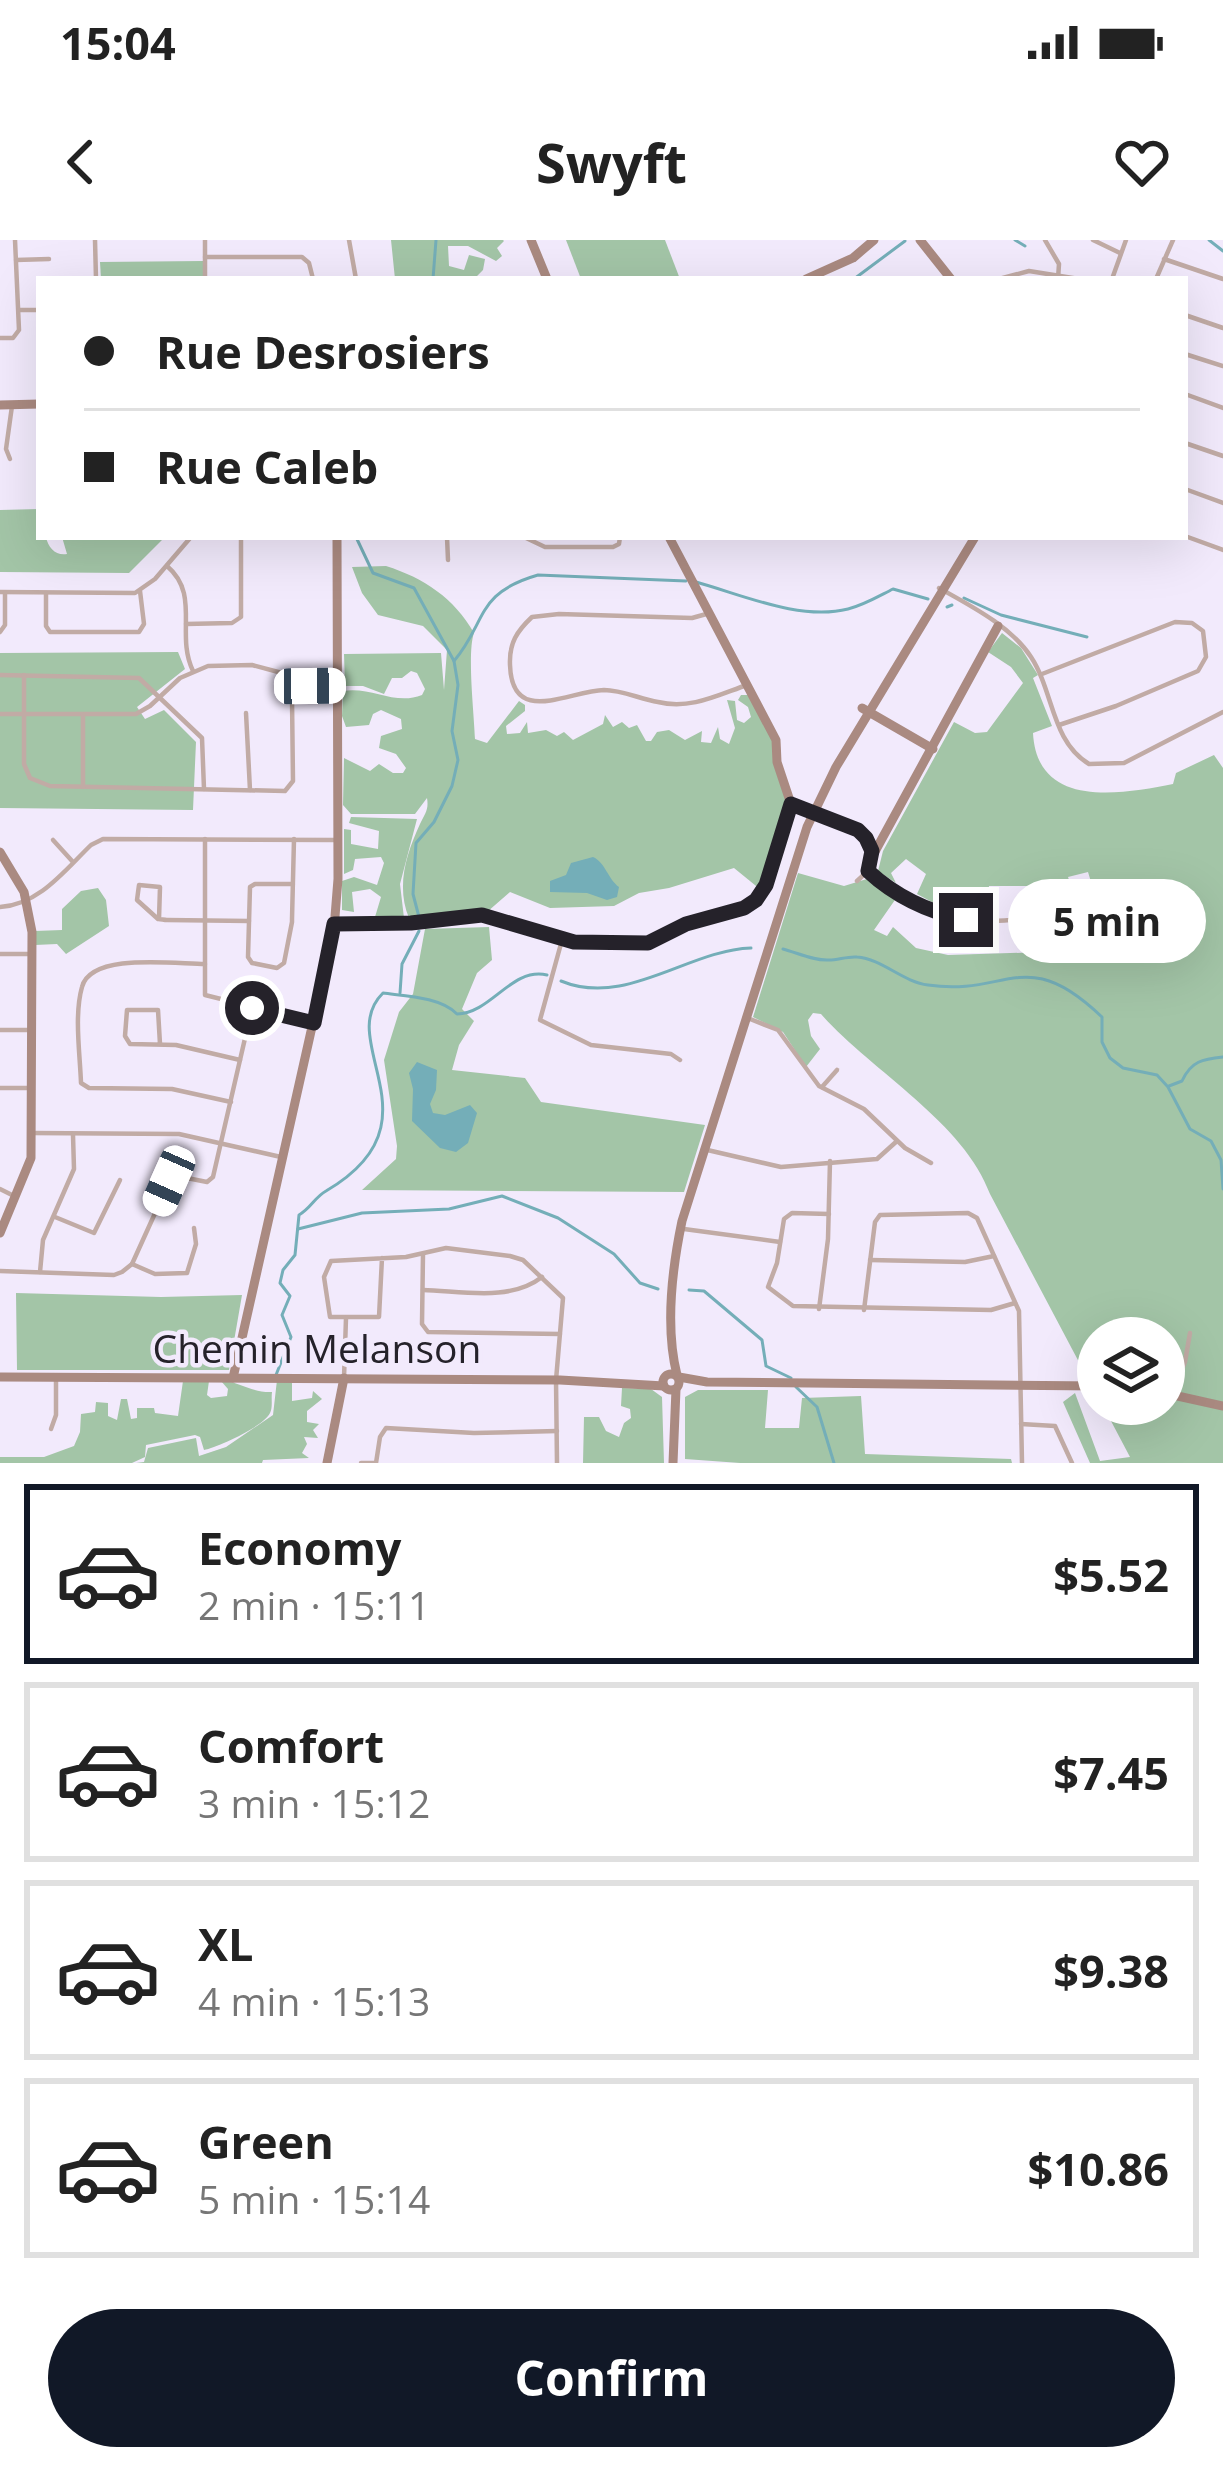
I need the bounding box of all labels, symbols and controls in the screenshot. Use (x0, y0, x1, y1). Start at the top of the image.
text: 15:04 (60, 12, 176, 73)
text: Swyft (536, 125, 687, 199)
icon: back (48, 129, 114, 195)
icon: heart (1109, 129, 1175, 195)
text: Rue Desrosiers (156, 321, 490, 382)
text: Rue Caleb (156, 436, 378, 497)
car (274, 667, 346, 705)
callout: 5 min (1008, 878, 1206, 962)
route end (939, 893, 993, 947)
text: 5 min (1053, 894, 1161, 947)
route start (225, 981, 279, 1035)
car (138, 1141, 200, 1221)
map controls (1077, 1317, 1185, 1425)
button: layers (1077, 1317, 1185, 1425)
street label: Chemin Melanson (153, 1321, 481, 1374)
text: Economy (198, 1517, 401, 1578)
icon: car (54, 1520, 162, 1628)
text: $5.52 (1053, 1544, 1169, 1605)
text: 2 min · 15:11 (198, 1578, 430, 1631)
text: Comfort (198, 1715, 384, 1776)
icon: car (54, 1718, 162, 1826)
text: $7.45 (1053, 1742, 1169, 1803)
text: 3 min · 15:12 (198, 1776, 430, 1829)
text: XL (198, 1913, 253, 1974)
icon: car (54, 1916, 162, 2024)
text: $9.38 (1053, 1940, 1169, 2001)
text: 4 min · 15:13 (198, 1974, 430, 2027)
text: Green (198, 2111, 334, 2172)
icon: car (54, 2114, 162, 2222)
text: $10.86 (1028, 2138, 1169, 2199)
text: 5 min · 15:14 (198, 2172, 430, 2225)
button: Confirm (48, 2309, 1175, 2447)

